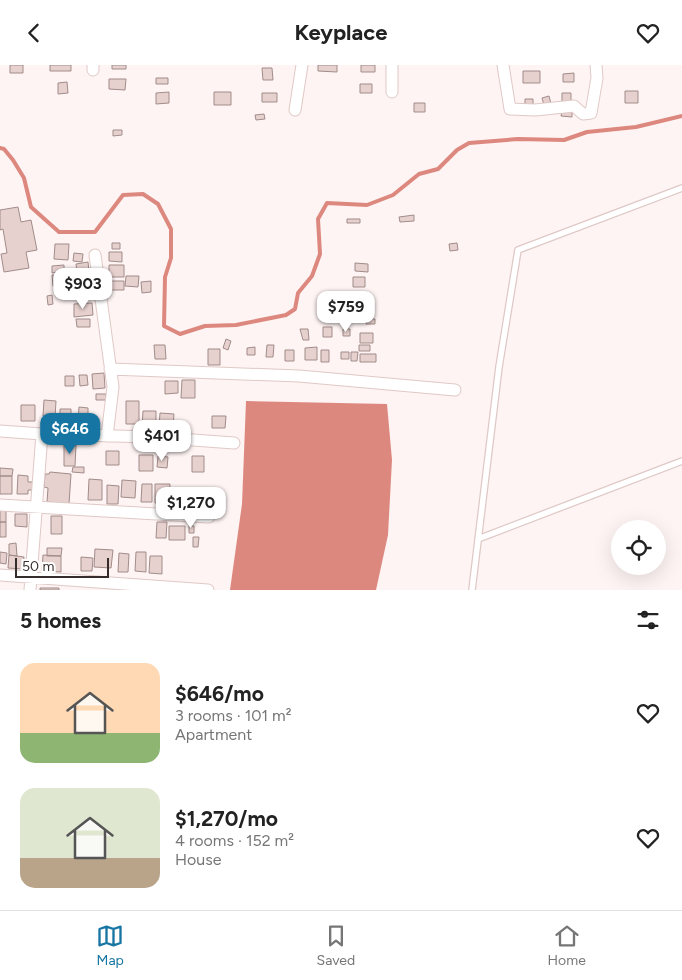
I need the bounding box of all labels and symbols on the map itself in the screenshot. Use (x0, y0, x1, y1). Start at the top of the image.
pin: $903 (53, 267, 113, 310)
pin: $759 (316, 291, 376, 333)
pin: $646 (40, 413, 100, 455)
pin: $401 (132, 419, 192, 462)
pin: $1,270 (150, 487, 232, 529)
scale bar (15, 555, 109, 578)

